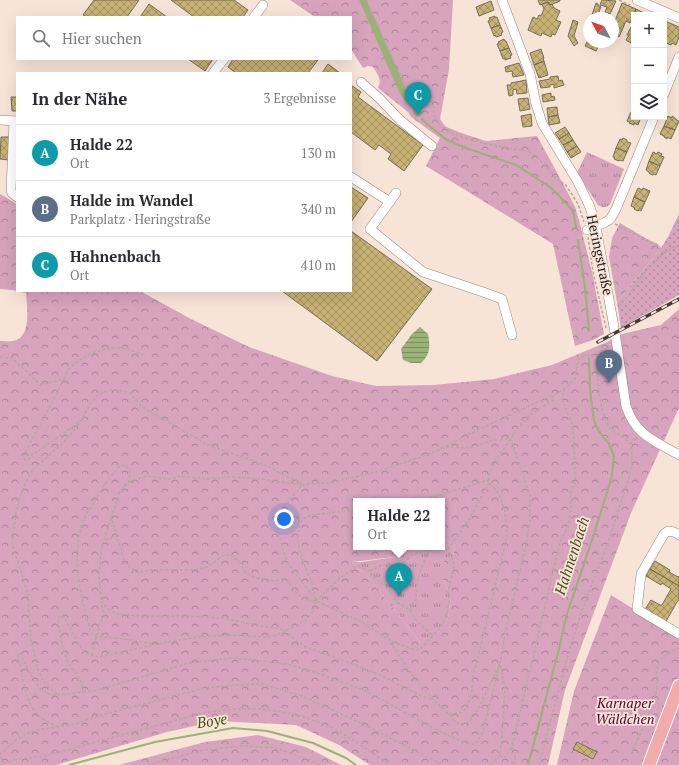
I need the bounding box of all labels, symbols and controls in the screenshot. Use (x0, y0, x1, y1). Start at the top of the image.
north arrow (583, 12, 619, 48)
map controls (631, 12, 667, 120)
button: + (631, 12, 667, 48)
search box (16, 16, 352, 60)
icon: search (30, 27, 52, 49)
text: Hier suchen (62, 28, 142, 48)
button: − (631, 48, 667, 84)
pin: C (405, 82, 431, 115)
button: layers (631, 84, 667, 120)
text: In der Nähe (32, 87, 127, 110)
text: 3 Ergebnisse (263, 89, 336, 107)
text: Halde 22 (70, 134, 133, 154)
text: A (40, 144, 50, 162)
text: 130 m (301, 144, 336, 162)
text: Ort (70, 154, 89, 172)
text: Halde im Wandel (70, 190, 193, 210)
text: B (41, 200, 49, 218)
text: 340 m (301, 200, 336, 218)
text: Parkplatz · Heringstraße (70, 210, 211, 228)
street label: Heringstraße (583, 213, 618, 297)
text: Hahnenbach (70, 246, 161, 266)
text: C (41, 256, 49, 274)
text: 410 m (301, 256, 336, 274)
text: Ort (70, 266, 89, 284)
pin: B (596, 350, 622, 383)
popup (353, 498, 445, 550)
text: Halde 22 (368, 505, 430, 525)
your location (274, 509, 294, 529)
water label: Hahnenbach (549, 514, 593, 598)
text: Ort (368, 525, 387, 543)
pin: A (386, 563, 412, 596)
park label: Karnaper Wäldchen (596, 693, 655, 728)
water label: Boye (194, 708, 228, 732)

